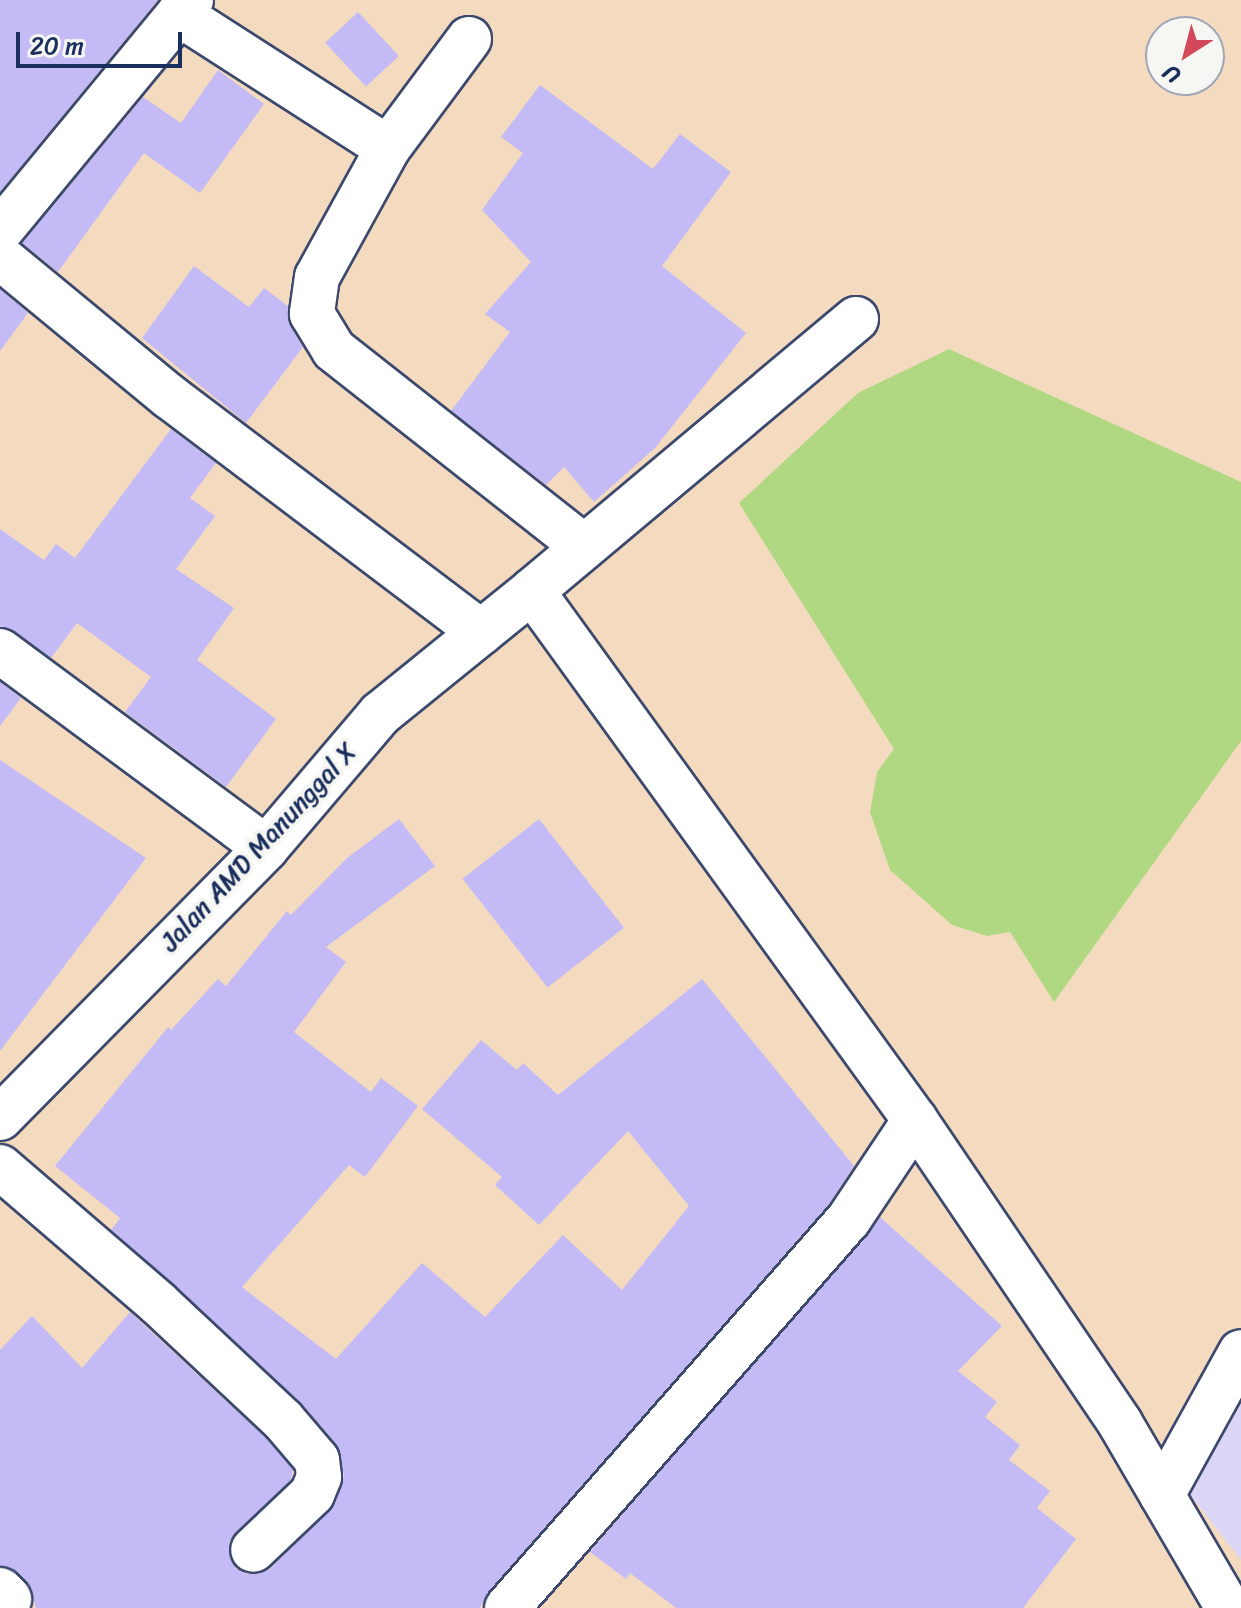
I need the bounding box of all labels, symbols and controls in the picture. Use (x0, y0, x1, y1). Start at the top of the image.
scale bar (20, 16, 186, 66)
north arrow (1145, 16, 1225, 96)
text: 20 m (30, 25, 84, 67)
text: U (1154, 54, 1189, 94)
street label: Jalan AMD Manunggal X (154, 736, 364, 958)

